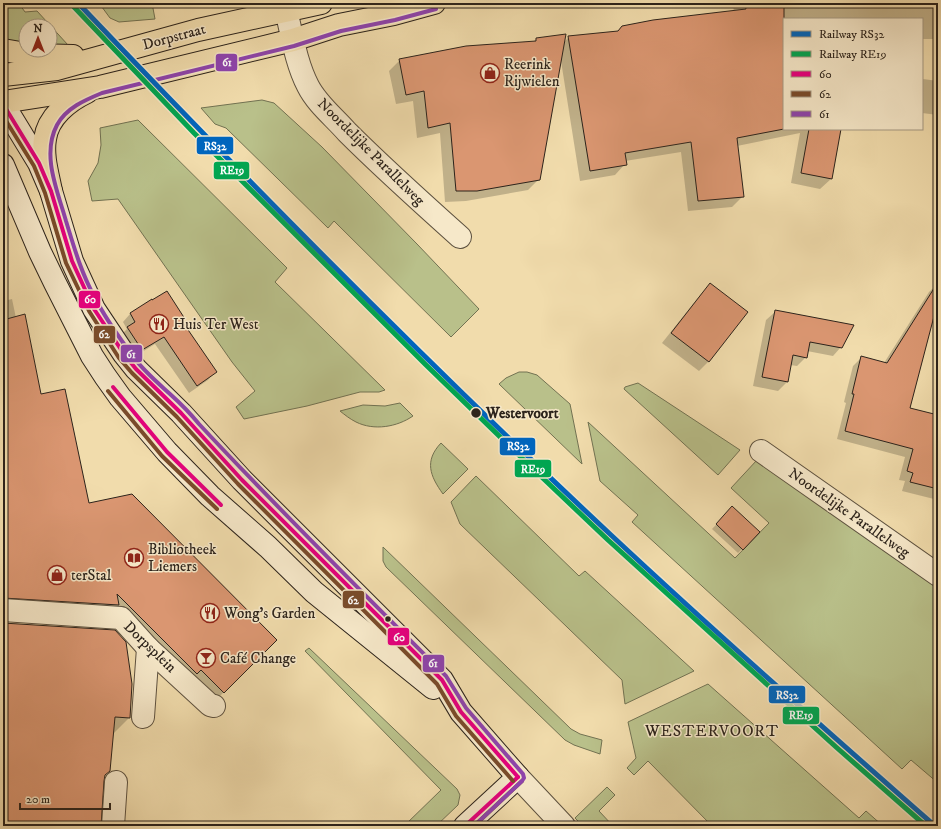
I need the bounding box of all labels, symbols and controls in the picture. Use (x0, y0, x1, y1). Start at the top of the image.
north arrow (18, 18, 58, 58)
legend (783, 18, 923, 130)
street label: Dorpstraat (140, 19, 208, 55)
text: N (33, 22, 43, 36)
text: Railway RS32 (819, 27, 884, 42)
text: Railway RE19 (819, 47, 886, 62)
line badge: 61 (215, 53, 238, 72)
place label: Reerink Rijwielen (504, 55, 560, 91)
text: 61 (222, 56, 232, 70)
shop icon: Reerink Rijwielen (479, 62, 501, 84)
text: 60 (819, 67, 832, 82)
text: 62 (819, 87, 831, 102)
street label: Noordelijke Parallelweg (313, 94, 429, 210)
text: 61 (819, 107, 830, 122)
line badge: RS32 (196, 136, 234, 155)
text: RS32 (204, 140, 227, 154)
line badge: RE19 (213, 161, 250, 180)
text: RE19 (220, 164, 245, 178)
line badge: 60 (78, 290, 101, 309)
text: 60 (84, 293, 96, 307)
restaurant icon: Huis Ter West (148, 313, 170, 335)
place label: Huis Ter West (173, 315, 259, 334)
line badge: 62 (93, 325, 116, 344)
text: 62 (98, 328, 110, 342)
line badge: 61 (120, 344, 143, 363)
text: 61 (126, 348, 136, 362)
place label: Westervoort (485, 404, 559, 423)
marker: Westervoort (469, 406, 483, 420)
line badge: RS32 (499, 437, 536, 456)
text: RS32 (507, 440, 530, 454)
line badge: RE19 (514, 459, 552, 478)
text: RE19 (521, 463, 546, 477)
street label: Noordelijke Parallelweg (785, 464, 914, 563)
place label: Bibliotheek Liemers (148, 540, 217, 576)
library icon: Bibliotheek Liemers (123, 547, 145, 569)
shop icon: terStal (46, 564, 68, 586)
place label: terStal (71, 566, 112, 585)
line badge: 62 (342, 590, 365, 609)
text: 62 (347, 594, 359, 608)
restaurant icon: Wong's Garden (199, 602, 221, 624)
place label: Wong's Garden (223, 604, 316, 623)
unlabelled marker (383, 614, 393, 624)
street label: Dorpsplein (120, 617, 181, 677)
line badge: 60 (387, 627, 410, 646)
text: 60 (393, 631, 405, 645)
bar icon: Café Change (195, 647, 217, 669)
place label: Café Change (220, 649, 296, 668)
line badge: 61 (422, 654, 445, 673)
text: 61 (428, 657, 438, 671)
line badge: RS32 (768, 685, 806, 704)
text: RS32 (776, 689, 799, 703)
line badge: RE19 (782, 706, 820, 725)
text: RE19 (789, 709, 814, 723)
district label: WESTERVOORT (644, 721, 779, 741)
scale bar (20, 785, 110, 811)
text: 20 m (26, 792, 50, 807)

